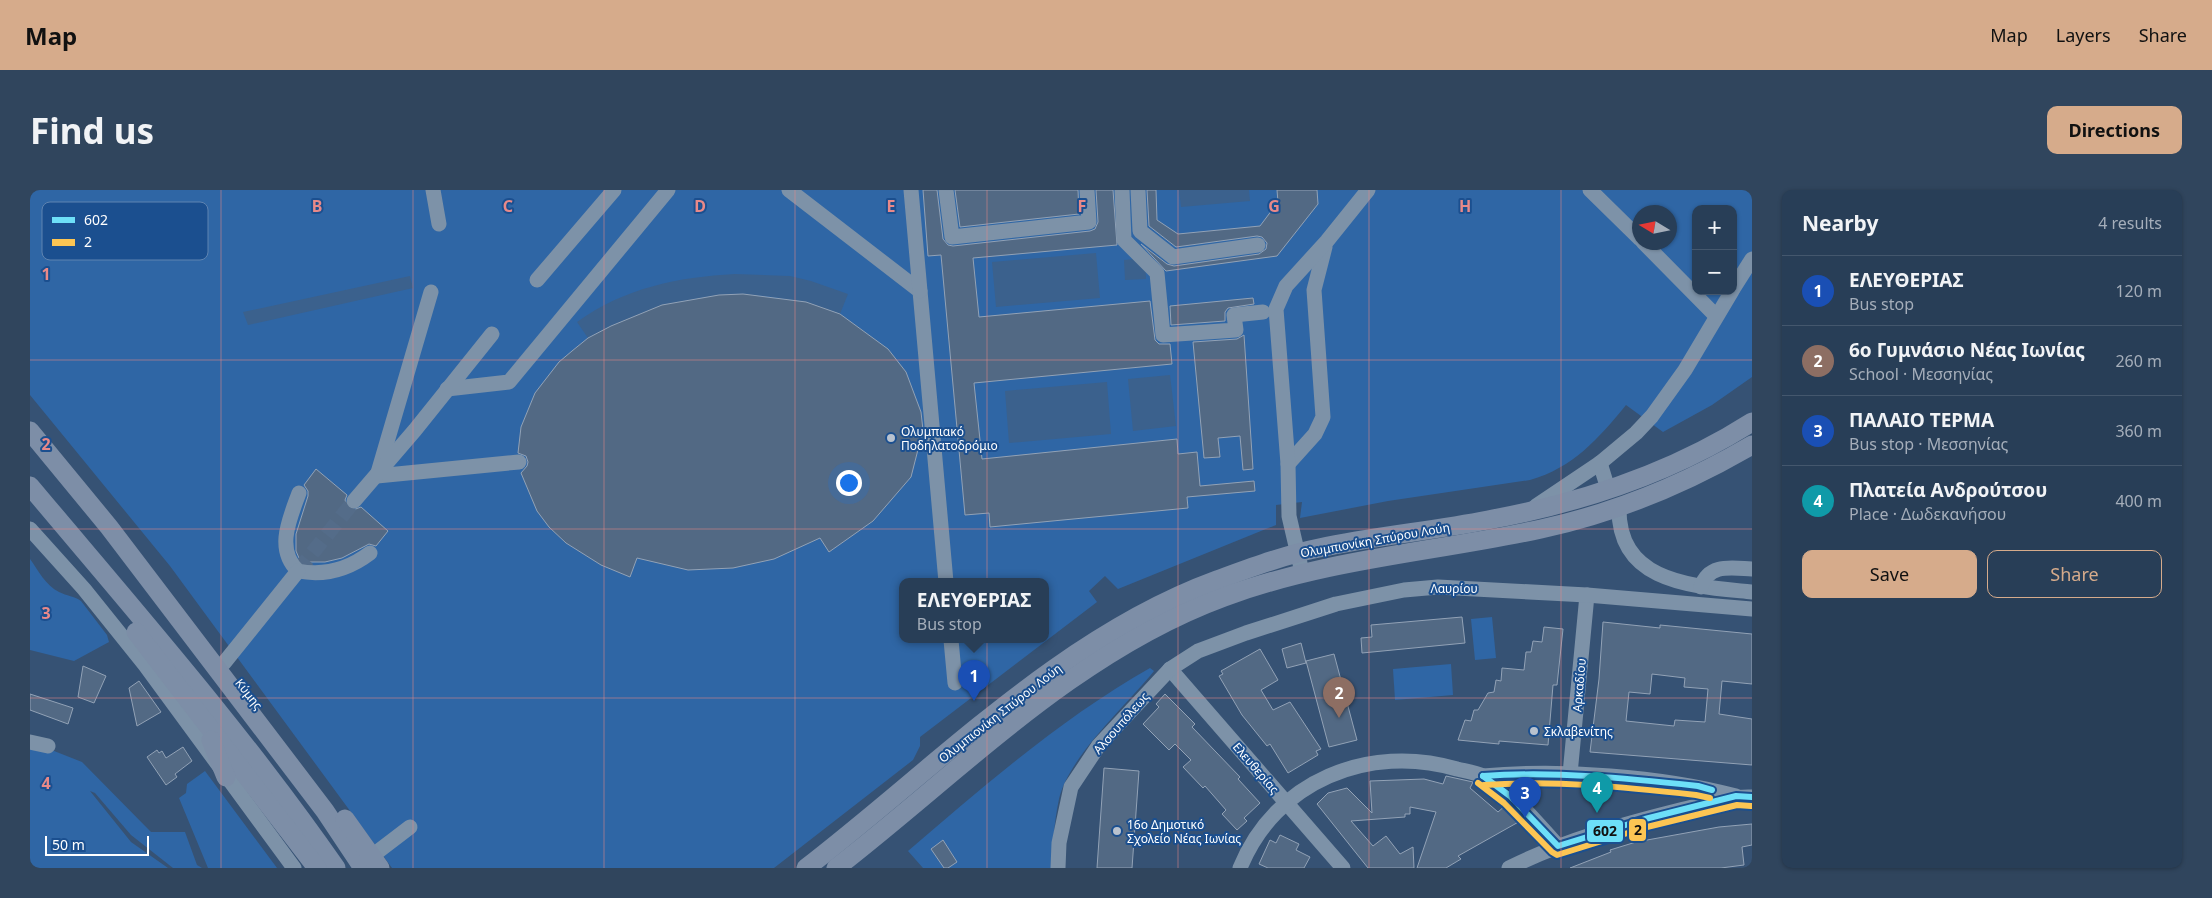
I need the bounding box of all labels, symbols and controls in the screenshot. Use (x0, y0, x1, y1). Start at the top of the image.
text: Map (25, 19, 77, 52)
text: Map (1990, 23, 2028, 47)
text: Layers (2056, 23, 2111, 47)
text: Share (2139, 23, 2187, 47)
button: Directions (2047, 106, 2182, 154)
text: Find us (30, 107, 154, 154)
text: B (312, 195, 322, 217)
text: C (503, 195, 513, 217)
text: D (694, 195, 706, 217)
text: E (887, 195, 896, 217)
text: F (1078, 195, 1086, 217)
text: G (1268, 195, 1280, 217)
text: H (1459, 195, 1471, 217)
legend (42, 202, 208, 260)
north arrow (1632, 205, 1677, 250)
map controls (1692, 205, 1737, 295)
button: + (1692, 205, 1737, 250)
text: Nearby (1802, 209, 1878, 237)
text: 602 (84, 210, 108, 229)
text: 4 results (2098, 212, 2162, 234)
text: 2 (84, 232, 92, 251)
button: − (1692, 250, 1737, 295)
text: 1 (41, 263, 51, 285)
text: ΕΛΕΥΘΕΡΙΑΣ (1849, 267, 1964, 293)
text: 1 (1813, 280, 1823, 302)
text: 120 m (2115, 280, 2162, 302)
text: Bus stop (1849, 293, 1914, 315)
text: 6ο Γυμνάσιο Νέας Ιωνίας (1849, 337, 2085, 363)
text: 2 (1813, 350, 1823, 372)
text: 260 m (2115, 350, 2162, 372)
text: School · Μεσσηνίας (1849, 363, 1993, 385)
text: ΠΑΛΑΙΟ ΤΕΡΜΑ (1849, 407, 1994, 433)
text: 3 (1813, 420, 1823, 442)
text: 360 m (2115, 420, 2162, 442)
place label: Ολυμπιακό Ποδηλατοδρόμιο (901, 423, 998, 454)
marker: Ολυμπιακό Ποδηλατοδρόμιο (885, 432, 897, 444)
text: 2 (41, 433, 51, 455)
text: Bus stop · Μεσσηνίας (1849, 433, 2008, 455)
your location (836, 470, 862, 496)
text: Πλατεία Ανδρούτσου (1849, 477, 2047, 503)
text: 4 (1813, 490, 1823, 512)
text: 400 m (2115, 490, 2162, 512)
text: Place · Δωδεκανήσου (1849, 503, 2006, 525)
street label: Ολυμπιονίκη Σπύρου Λούη (1299, 518, 1451, 562)
button: Save (1802, 550, 1977, 598)
button: Share (1987, 550, 2162, 598)
popup (899, 578, 1049, 643)
street label: Λαυρίου (1430, 580, 1478, 597)
text: ΕΛΕΥΘΕΡΙΑΣ (917, 587, 1031, 613)
text: 3 (41, 602, 51, 624)
text: Bus stop (917, 613, 982, 635)
street label: Αρκαδίου (1568, 657, 1590, 713)
street label: Ολυμπιονίκη Σπύρου Λούη (935, 660, 1065, 766)
pin: 1 (958, 660, 990, 701)
street label: Κύμης (231, 675, 267, 713)
pin: 2 (1323, 677, 1355, 718)
street label: Αλσουπόλεως (1089, 688, 1153, 758)
place label: Σκλαβενίτης (1544, 723, 1613, 740)
marker: Σκλαβενίτης (1528, 725, 1540, 737)
street label: Ελευθερίας (1229, 739, 1283, 797)
text: 4 (41, 772, 51, 794)
pin: 4 (1581, 772, 1613, 813)
pin: 3 (1509, 777, 1541, 818)
place label: 16ο Δημοτικό Σχολείο Νέας Ιωνίας (1127, 816, 1241, 847)
line badge: 2 (1628, 818, 1647, 842)
line badge: 602 (1586, 819, 1624, 843)
text: 2 (1634, 820, 1642, 839)
text: 602 (1593, 821, 1617, 840)
marker: 16ο Δημοτικό Σχολείο Νέας Ιωνίας (1111, 825, 1123, 837)
scale bar (45, 833, 149, 856)
text: 50 m (52, 835, 85, 854)

